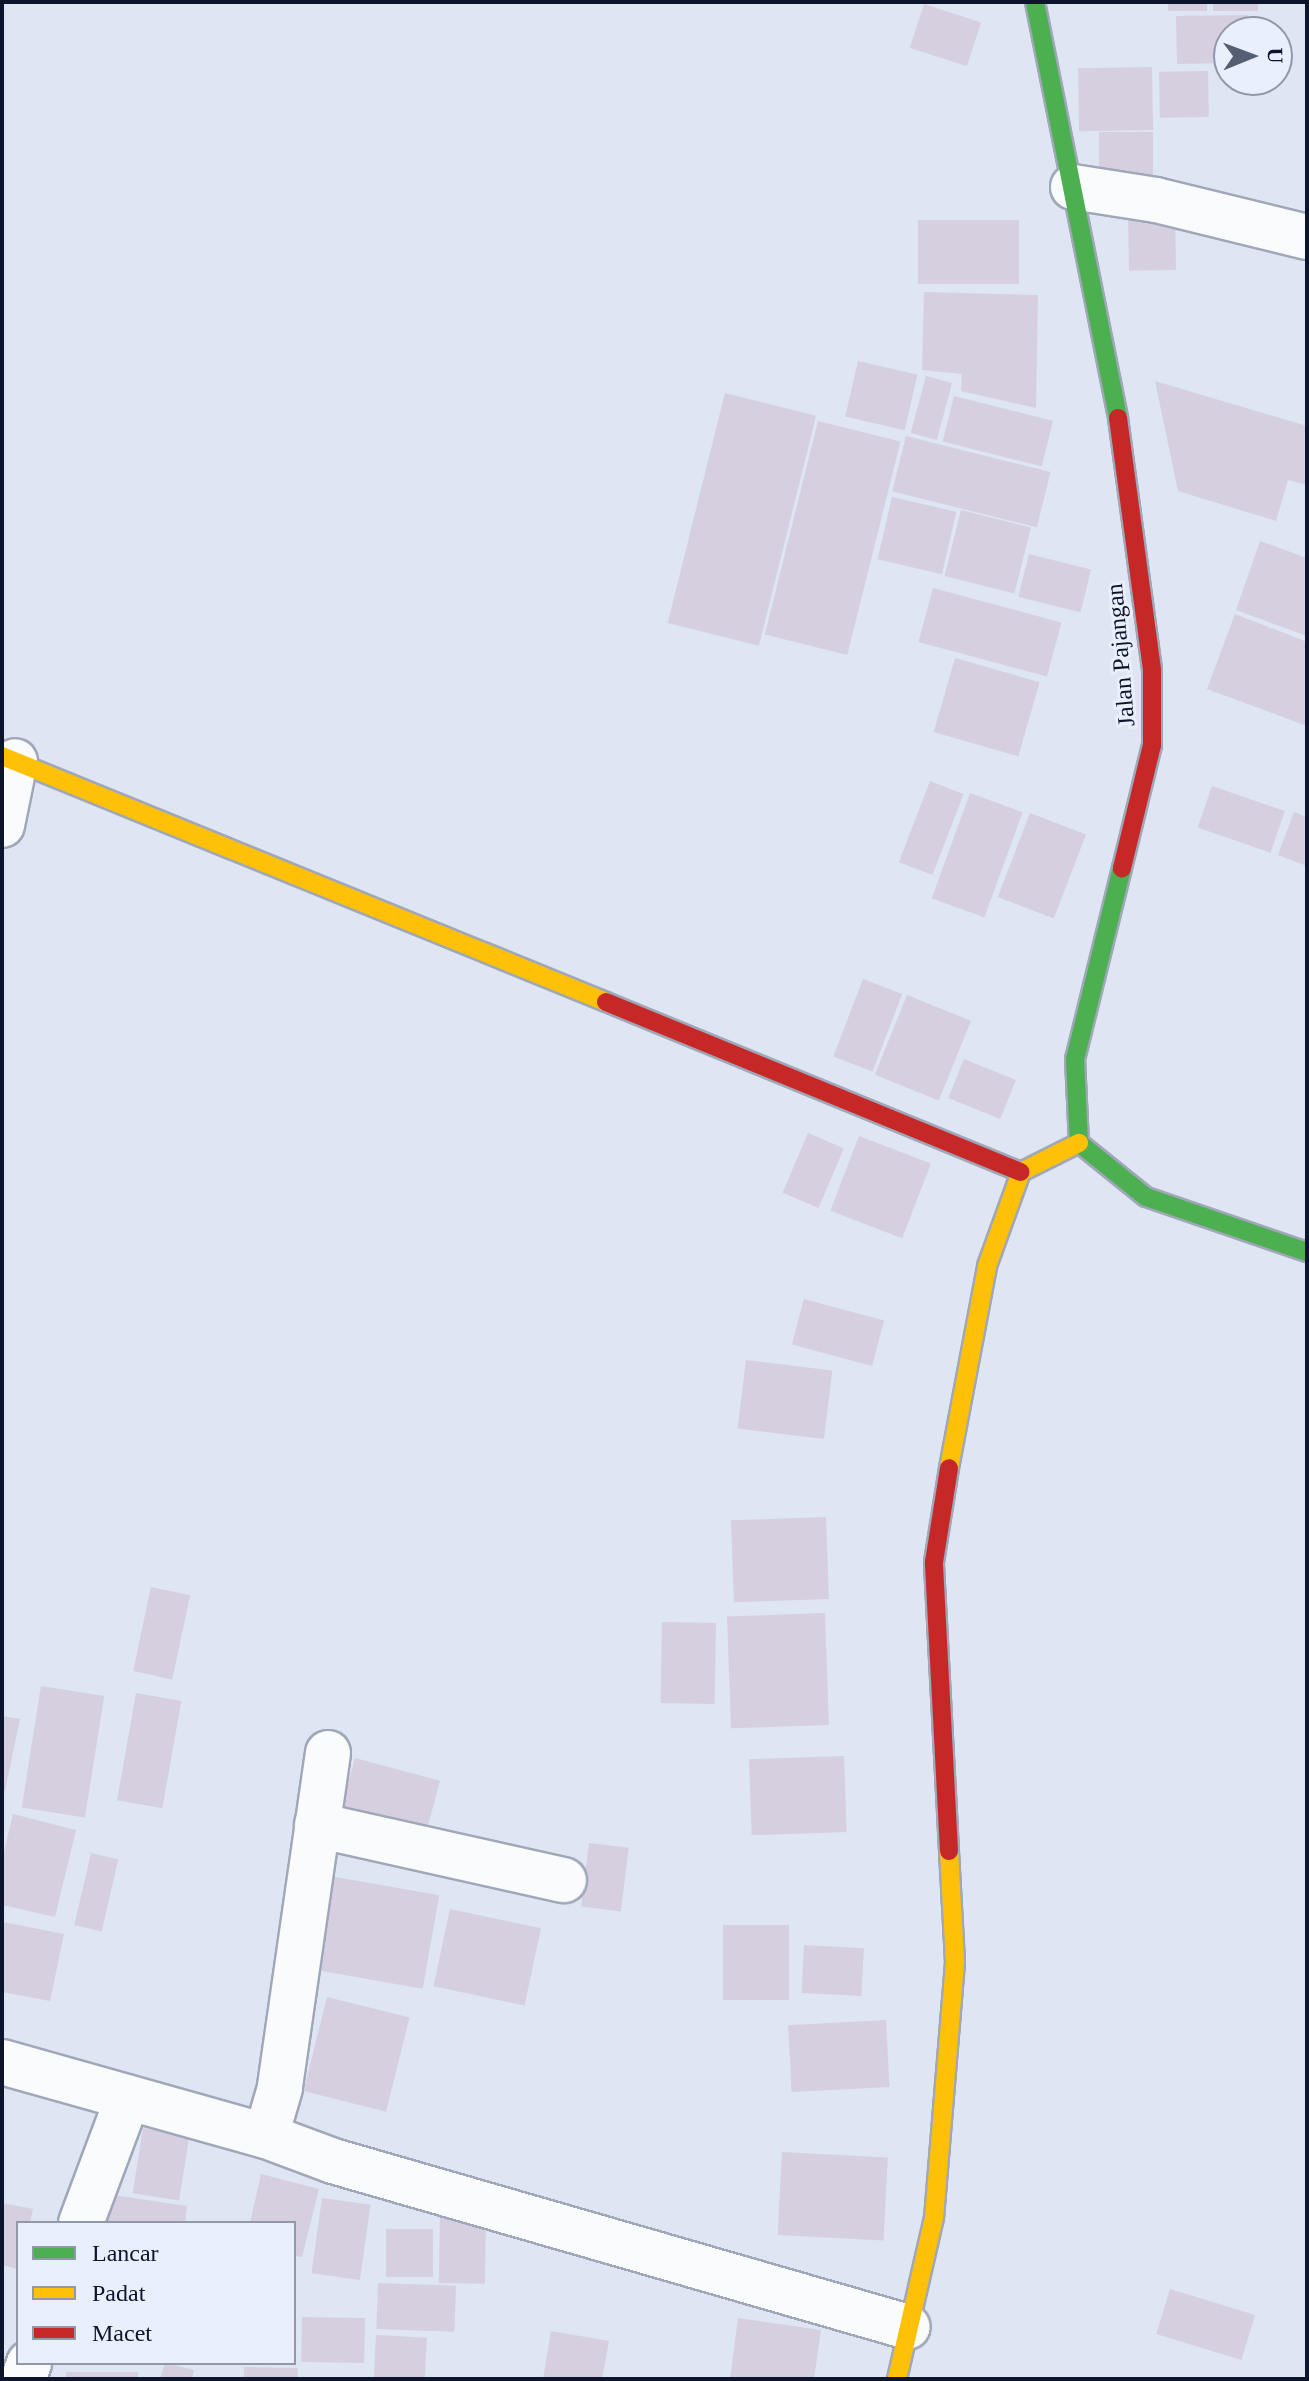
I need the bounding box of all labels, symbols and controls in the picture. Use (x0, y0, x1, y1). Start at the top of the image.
north arrow (1213, 16, 1293, 96)
text: U (1263, 47, 1288, 64)
street label: Jalan Pajangan (1100, 582, 1142, 728)
legend (16, 2221, 296, 2365)
text: Lancar (92, 2240, 159, 2266)
text: Padat (92, 2280, 145, 2306)
text: Macet (92, 2320, 152, 2346)

